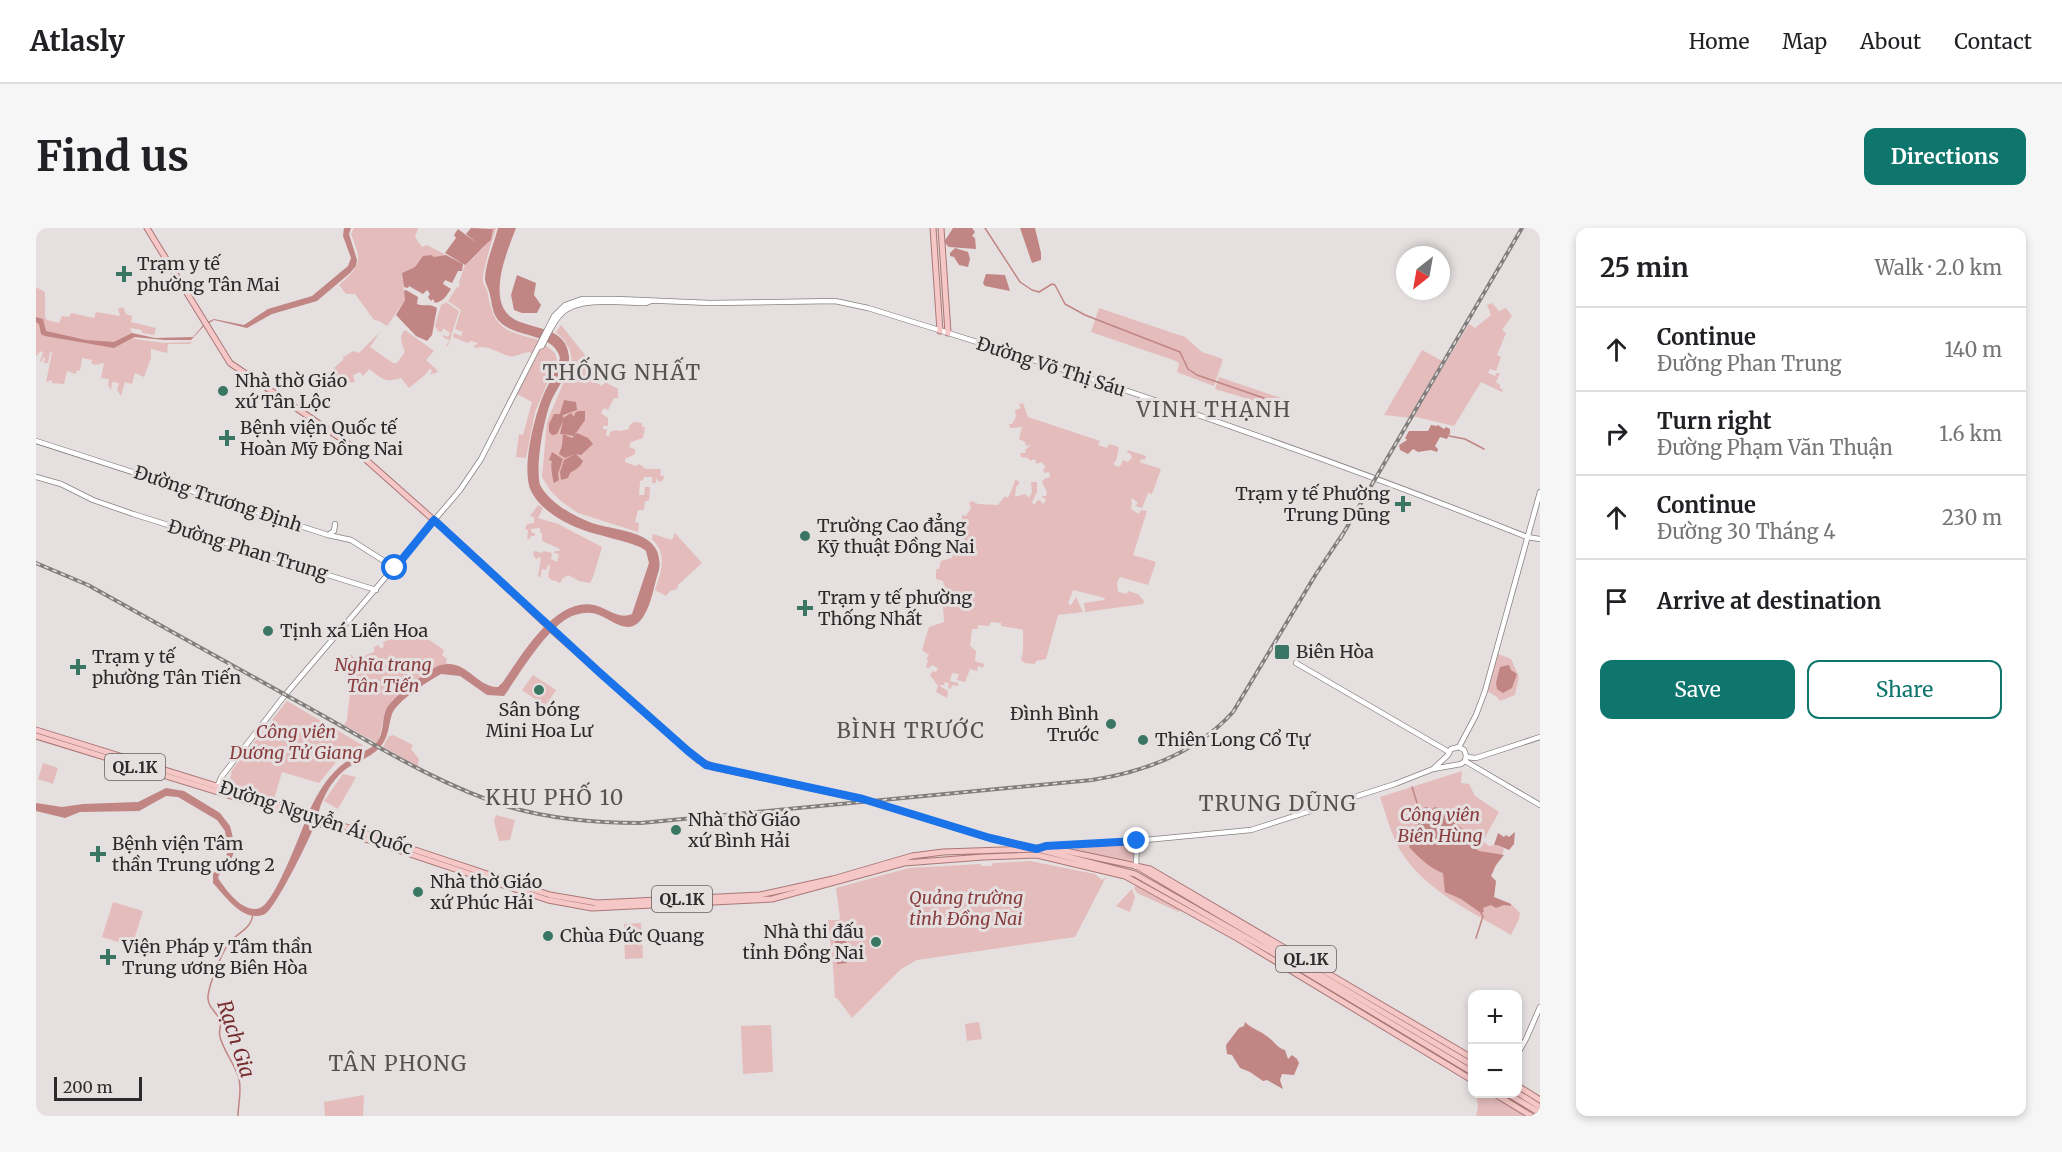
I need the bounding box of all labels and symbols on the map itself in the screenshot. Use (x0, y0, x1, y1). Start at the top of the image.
north arrow (1396, 246, 1450, 300)
place label: Trạm y tế phường Tân Mai (137, 252, 280, 296)
marker: Trạm y tế phường Tân Mai (115, 265, 133, 283)
street label: Đường Võ Thị Sáu (974, 332, 1129, 401)
district label: THỐNG NHẤT (542, 356, 702, 386)
place label: Nhà thờ Giáo xứ Tân Lộc (235, 369, 347, 413)
marker: Nhà thờ Giáo xứ Tân Lộc (216, 384, 230, 398)
district label: VINH THẠNH (1135, 396, 1292, 423)
place label: Bệnh viện Quốc tế Hoàn Mỹ Đồng Nai (240, 416, 403, 460)
marker: Bệnh viện Quốc tế Hoàn Mỹ Đồng Nai (218, 429, 236, 447)
street label: Đường Trương Định (131, 460, 305, 537)
place label: Trạm y tế Phường Trung Dũng (1235, 482, 1390, 526)
marker: Trạm y tế Phường Trung Dũng (1394, 495, 1412, 513)
place label: Trường Cao đẳng Kỹ thuật Đồng Nai (817, 512, 975, 558)
street label: Đường Phan Trung (165, 514, 331, 585)
marker: Trường Cao đẳng Kỹ thuật Đồng Nai (798, 529, 812, 543)
route start (381, 554, 407, 580)
place label: Trạm y tế phường Thống Nhất (818, 586, 972, 630)
marker: Trạm y tế phường Thống Nhất (796, 599, 814, 617)
place label: Tịnh xá Liên Hoa (280, 619, 428, 642)
marker: Tịnh xá Liên Hoa (261, 624, 275, 638)
place label: Biên Hòa (1296, 640, 1374, 663)
marker: Biên Hòa (1273, 643, 1291, 661)
place label: Trạm y tế phường Tân Tiến (92, 645, 241, 689)
park label: Nghĩa trang Tân Tiến (334, 653, 432, 697)
marker: Trạm y tế phường Tân Tiến (69, 658, 87, 676)
marker: Sân bóng Mini Hoa Lư (532, 683, 546, 697)
place label: Sân bóng Mini Hoa Lư (486, 698, 594, 742)
place label: Đình Bình Trước (1010, 702, 1099, 746)
district label: BÌNH TRƯỚC (837, 716, 985, 744)
marker: Đình Bình Trước (1104, 717, 1118, 731)
park label: Công viên Dương Tử Giang (229, 720, 363, 764)
place label: Thiên Long Cổ Tự (1155, 728, 1311, 751)
marker: Thiên Long Cổ Tự (1136, 733, 1150, 747)
road number: QL.1K (105, 754, 165, 780)
street label: Đường Nguyễn Ái Quốc (217, 775, 416, 860)
district label: KHU PHỐ 10 (485, 781, 625, 811)
district label: TRUNG DŨNG (1199, 790, 1357, 817)
park label: Công viên Biên Hùng (1397, 803, 1483, 847)
place label: Nhà thờ Giáo xứ Bình Hải (688, 808, 800, 852)
marker: Nhà thờ Giáo xứ Bình Hải (669, 823, 683, 837)
route end (1123, 827, 1149, 853)
place label: Bệnh viện Tâm thần Trung ương 2 (112, 832, 275, 876)
marker: Bệnh viện Tâm thần Trung ương 2 (89, 845, 107, 863)
place label: Nhà thờ Giáo xứ Phúc Hải (430, 870, 542, 914)
marker: Nhà thờ Giáo xứ Phúc Hải (411, 885, 425, 899)
road number: QL.1K (652, 886, 712, 912)
park label: Quảng trường tỉnh Đồng Nai (909, 886, 1023, 930)
place label: Nhà thi đấu tỉnh Đồng Nai (742, 920, 864, 964)
place label: Chùa Đức Quang (560, 924, 704, 947)
marker: Chùa Đức Quang (541, 929, 555, 943)
place label: Viện Pháp y Tâm thần Trung ương Biên Hòa (121, 935, 313, 979)
marker: Nhà thi đấu tỉnh Đồng Nai (869, 935, 883, 949)
road number: QL.1K (1276, 946, 1336, 972)
marker: Viện Pháp y Tâm thần Trung ương Biên Hòa (99, 948, 117, 966)
water label: Rạch Gia (212, 997, 261, 1081)
district label: TÂN PHONG (328, 1050, 468, 1077)
scale bar (54, 1074, 142, 1102)

